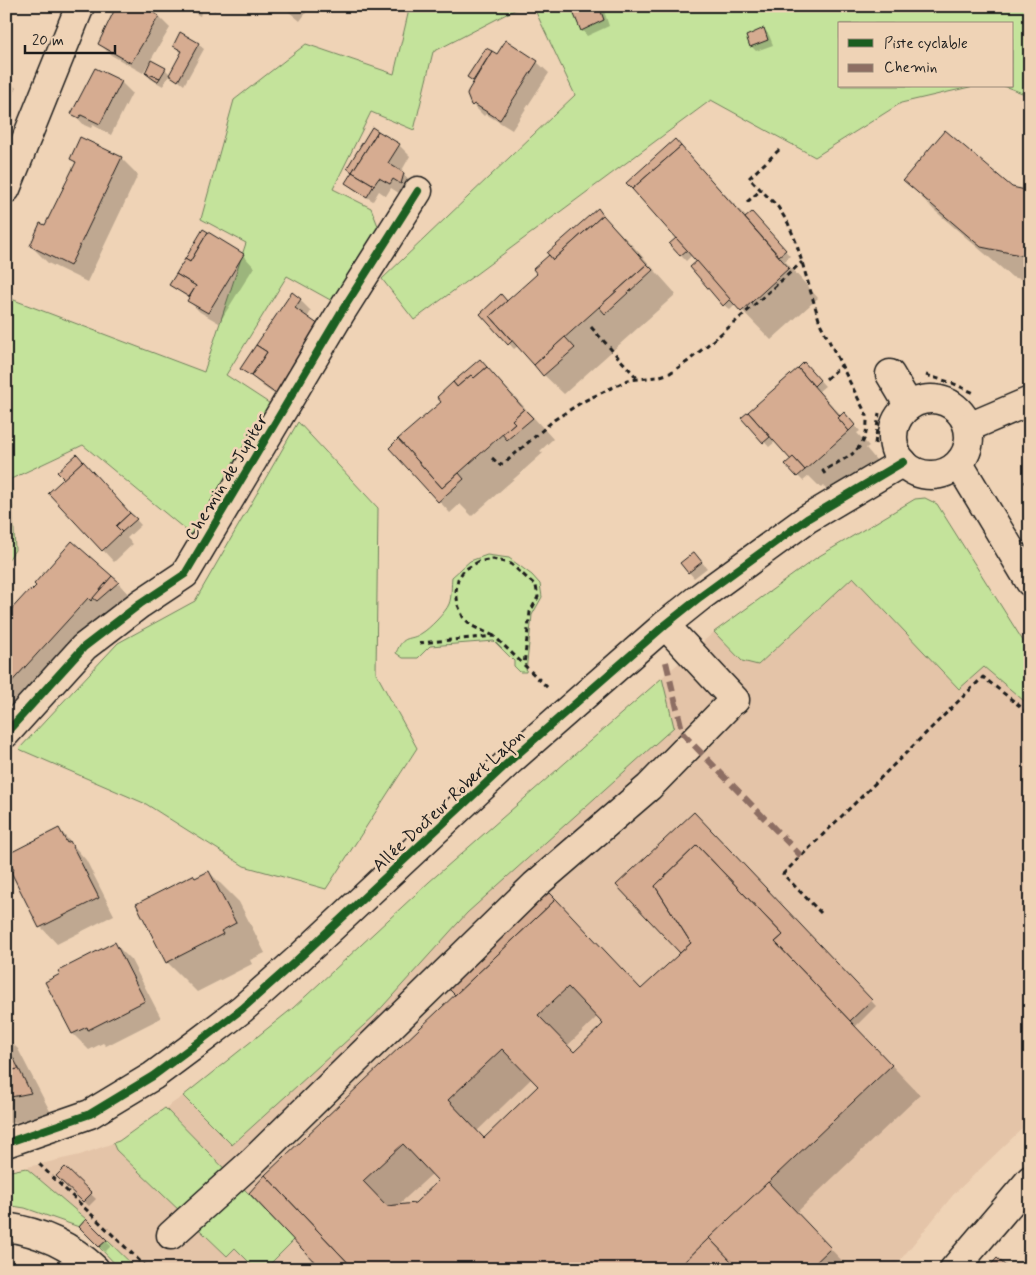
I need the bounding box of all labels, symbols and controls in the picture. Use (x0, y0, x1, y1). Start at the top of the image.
scale bar (25, 22, 115, 54)
legend (838, 22, 1014, 88)
text: 20 m (32, 31, 64, 51)
text: Piste cyclable (884, 34, 968, 54)
text: Chemin (884, 58, 937, 78)
street label: Chemin de Jupiter (179, 409, 275, 545)
street label: Allée Docteur Robert Lafon (367, 724, 531, 879)

